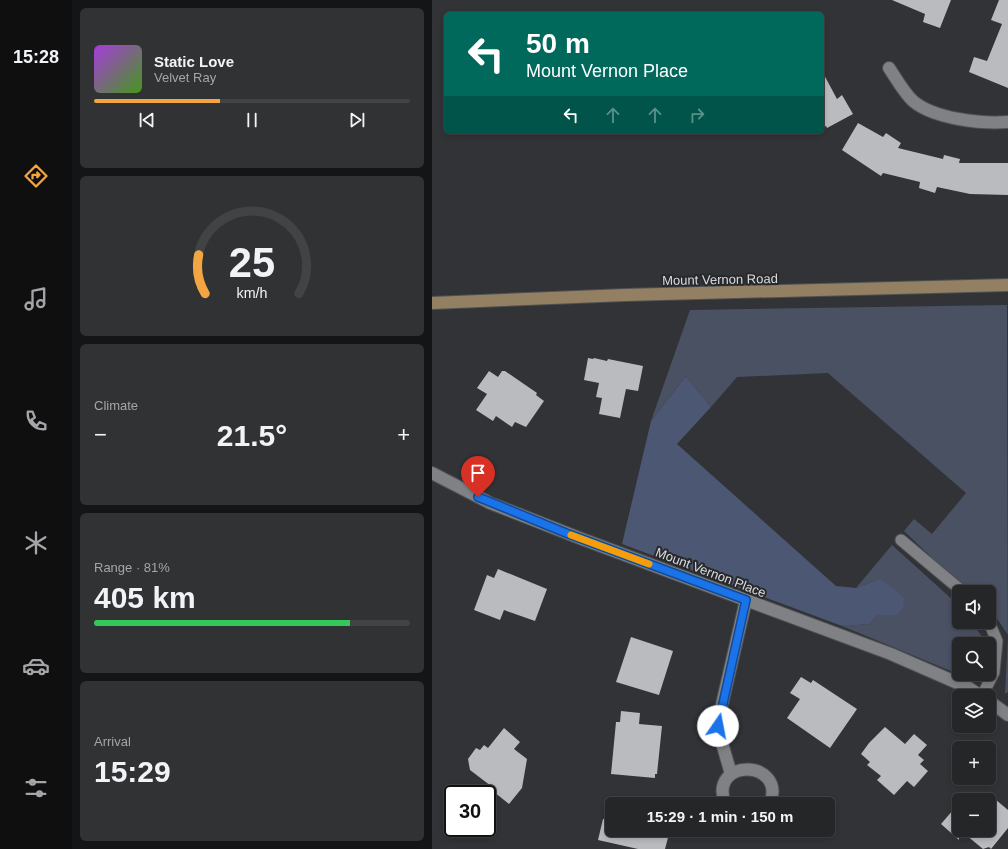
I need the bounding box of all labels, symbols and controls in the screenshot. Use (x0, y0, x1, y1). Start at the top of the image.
icon: left (460, 28, 512, 80)
text: 50 m (526, 28, 590, 59)
text: 15:28 (13, 47, 59, 67)
text: Static Love (154, 53, 234, 70)
text: Mount Vernon Place (526, 61, 688, 81)
text: Velvet Ray (154, 70, 216, 85)
icon: left (560, 104, 582, 126)
icon: ahead (602, 104, 624, 126)
icon: ahead (644, 104, 666, 126)
icon: right (686, 104, 708, 126)
icon: previous (136, 109, 158, 131)
icon: pause (241, 109, 263, 131)
icon: next (346, 109, 368, 131)
icon: directions (22, 162, 50, 190)
text: 25 (229, 239, 275, 286)
street label: Mount Vernon Road (662, 271, 778, 288)
icon: music (22, 285, 50, 313)
text: km/h (237, 285, 268, 301)
text: Climate (94, 398, 138, 413)
icon: phone (22, 407, 50, 435)
text: 21.5° (217, 419, 287, 452)
text: − (94, 422, 107, 447)
text: + (397, 422, 410, 447)
pin (461, 456, 495, 497)
icon: arrive (467, 462, 489, 484)
icon: climate (22, 529, 50, 557)
street label: Mount Vernon Place (653, 544, 768, 600)
text: Range · 81% (94, 560, 170, 575)
text: 405 km (94, 581, 196, 614)
map controls (952, 585, 996, 837)
button: sound (952, 585, 996, 629)
button: search (952, 637, 996, 681)
icon: car (22, 652, 50, 680)
button: layers (952, 689, 996, 733)
position arrow (697, 705, 739, 747)
text: Arrival (94, 734, 131, 749)
button: + (952, 741, 996, 785)
text: 15:29 (94, 755, 171, 788)
icon: filters (22, 774, 50, 802)
speed limit sign: 30 (444, 785, 496, 837)
button: − (952, 793, 996, 837)
text: 15:29 · 1 min · 150 m (647, 808, 793, 825)

